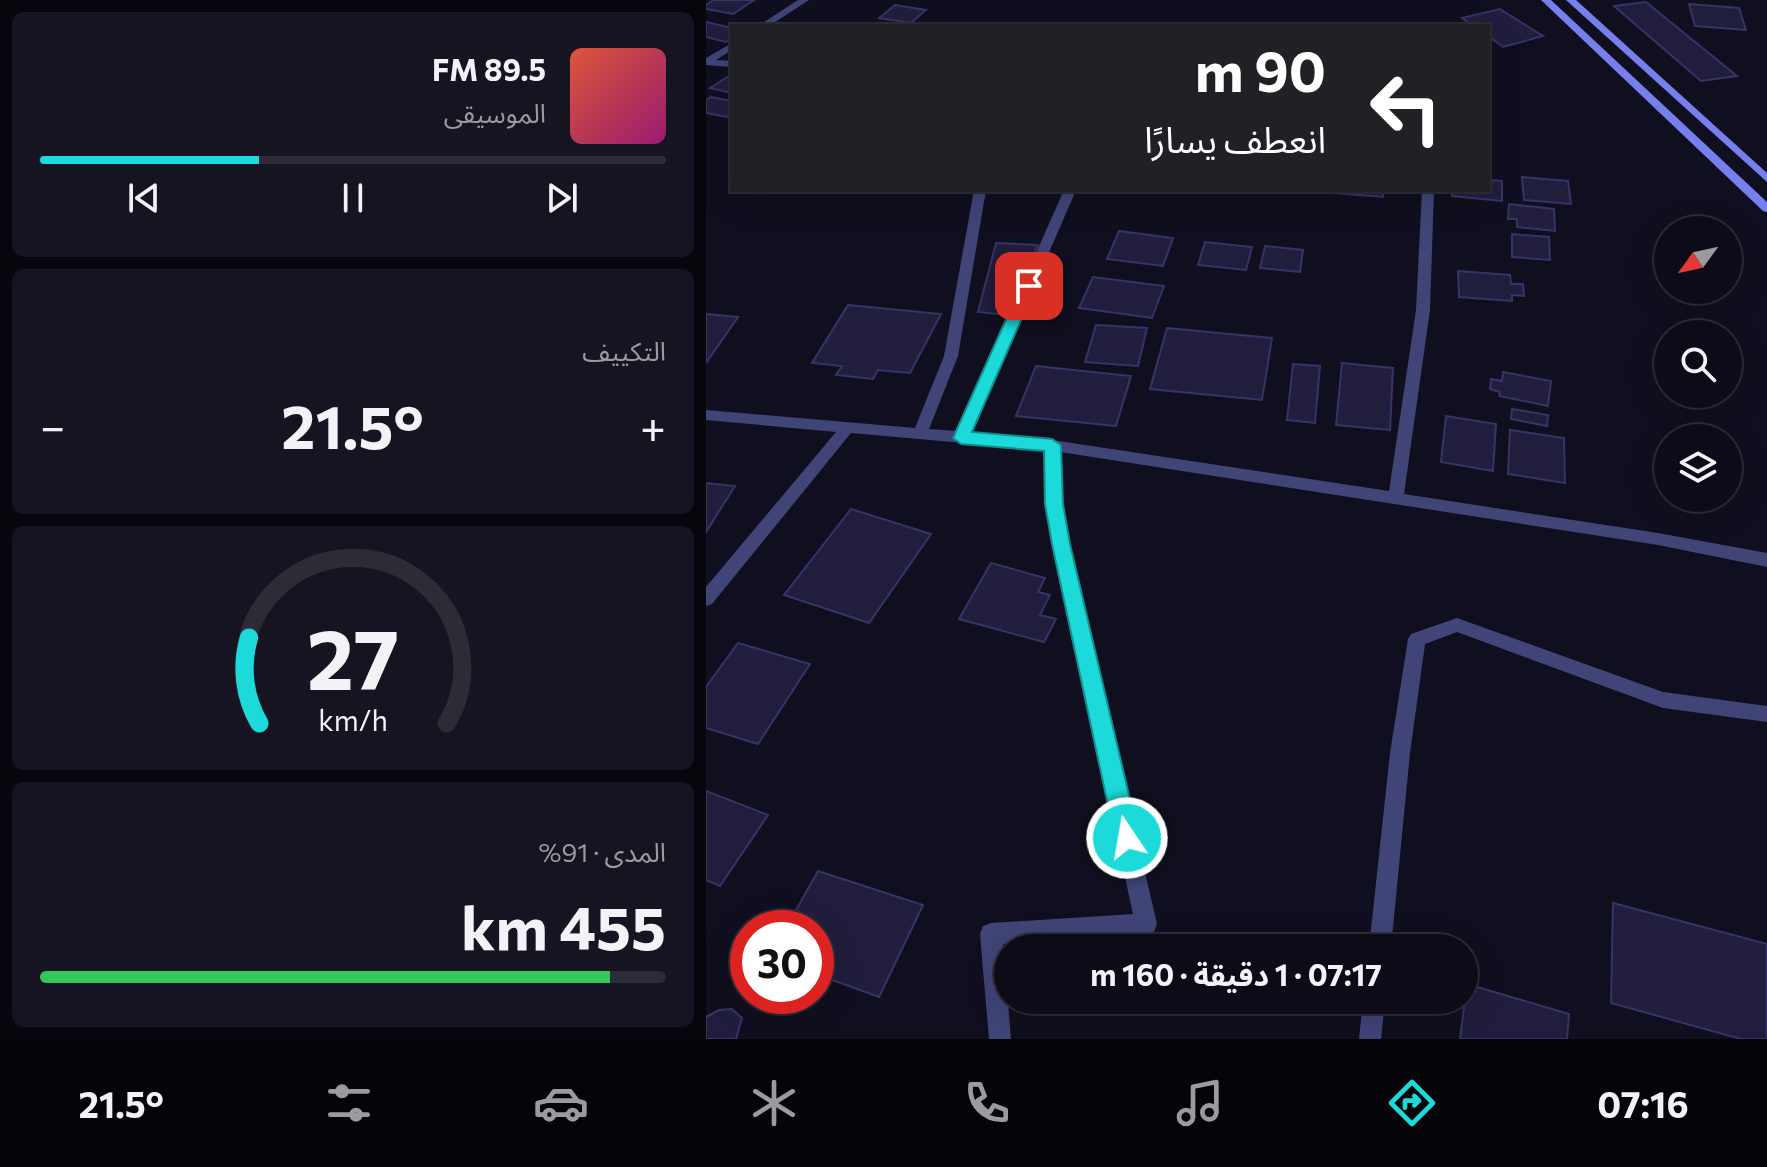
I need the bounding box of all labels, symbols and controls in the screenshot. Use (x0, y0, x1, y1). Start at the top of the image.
text: 90 m (1195, 35, 1326, 104)
text: 89.5 FM (432, 50, 546, 87)
icon: left (1354, 56, 1458, 160)
text: الموسيقى (444, 97, 546, 128)
text: انعطف يسارًا (1144, 116, 1326, 160)
icon: previous (122, 176, 166, 220)
icon: pause (331, 176, 375, 220)
icon: next (540, 176, 584, 220)
north arrow (1654, 216, 1742, 304)
map controls (1654, 216, 1742, 512)
pin (995, 252, 1063, 320)
icon: arrive (1007, 264, 1051, 308)
button: search (1654, 320, 1742, 408)
text: التكييف (582, 335, 666, 366)
text: 21.5° (281, 388, 424, 461)
text: − (40, 398, 65, 452)
text: + (640, 398, 666, 452)
button: layers (1654, 424, 1742, 512)
text: 27 (307, 604, 399, 706)
text: km/h (318, 702, 388, 737)
position arrow (1085, 796, 1169, 880)
text: المدى · 91% (539, 836, 666, 867)
text: 455 km (461, 889, 666, 962)
speed limit sign: 30 (730, 910, 834, 1014)
text: 07:17 · 1 دقيقة · 160 m (1090, 955, 1382, 992)
icon: filters (321, 1075, 377, 1131)
icon: car (533, 1075, 589, 1131)
icon: climate (746, 1075, 802, 1131)
icon: phone (959, 1075, 1015, 1131)
icon: music (1172, 1075, 1228, 1131)
icon: directions (1384, 1075, 1440, 1131)
text: 21.5° (78, 1081, 164, 1125)
text: 07:16 (1597, 1081, 1689, 1125)

